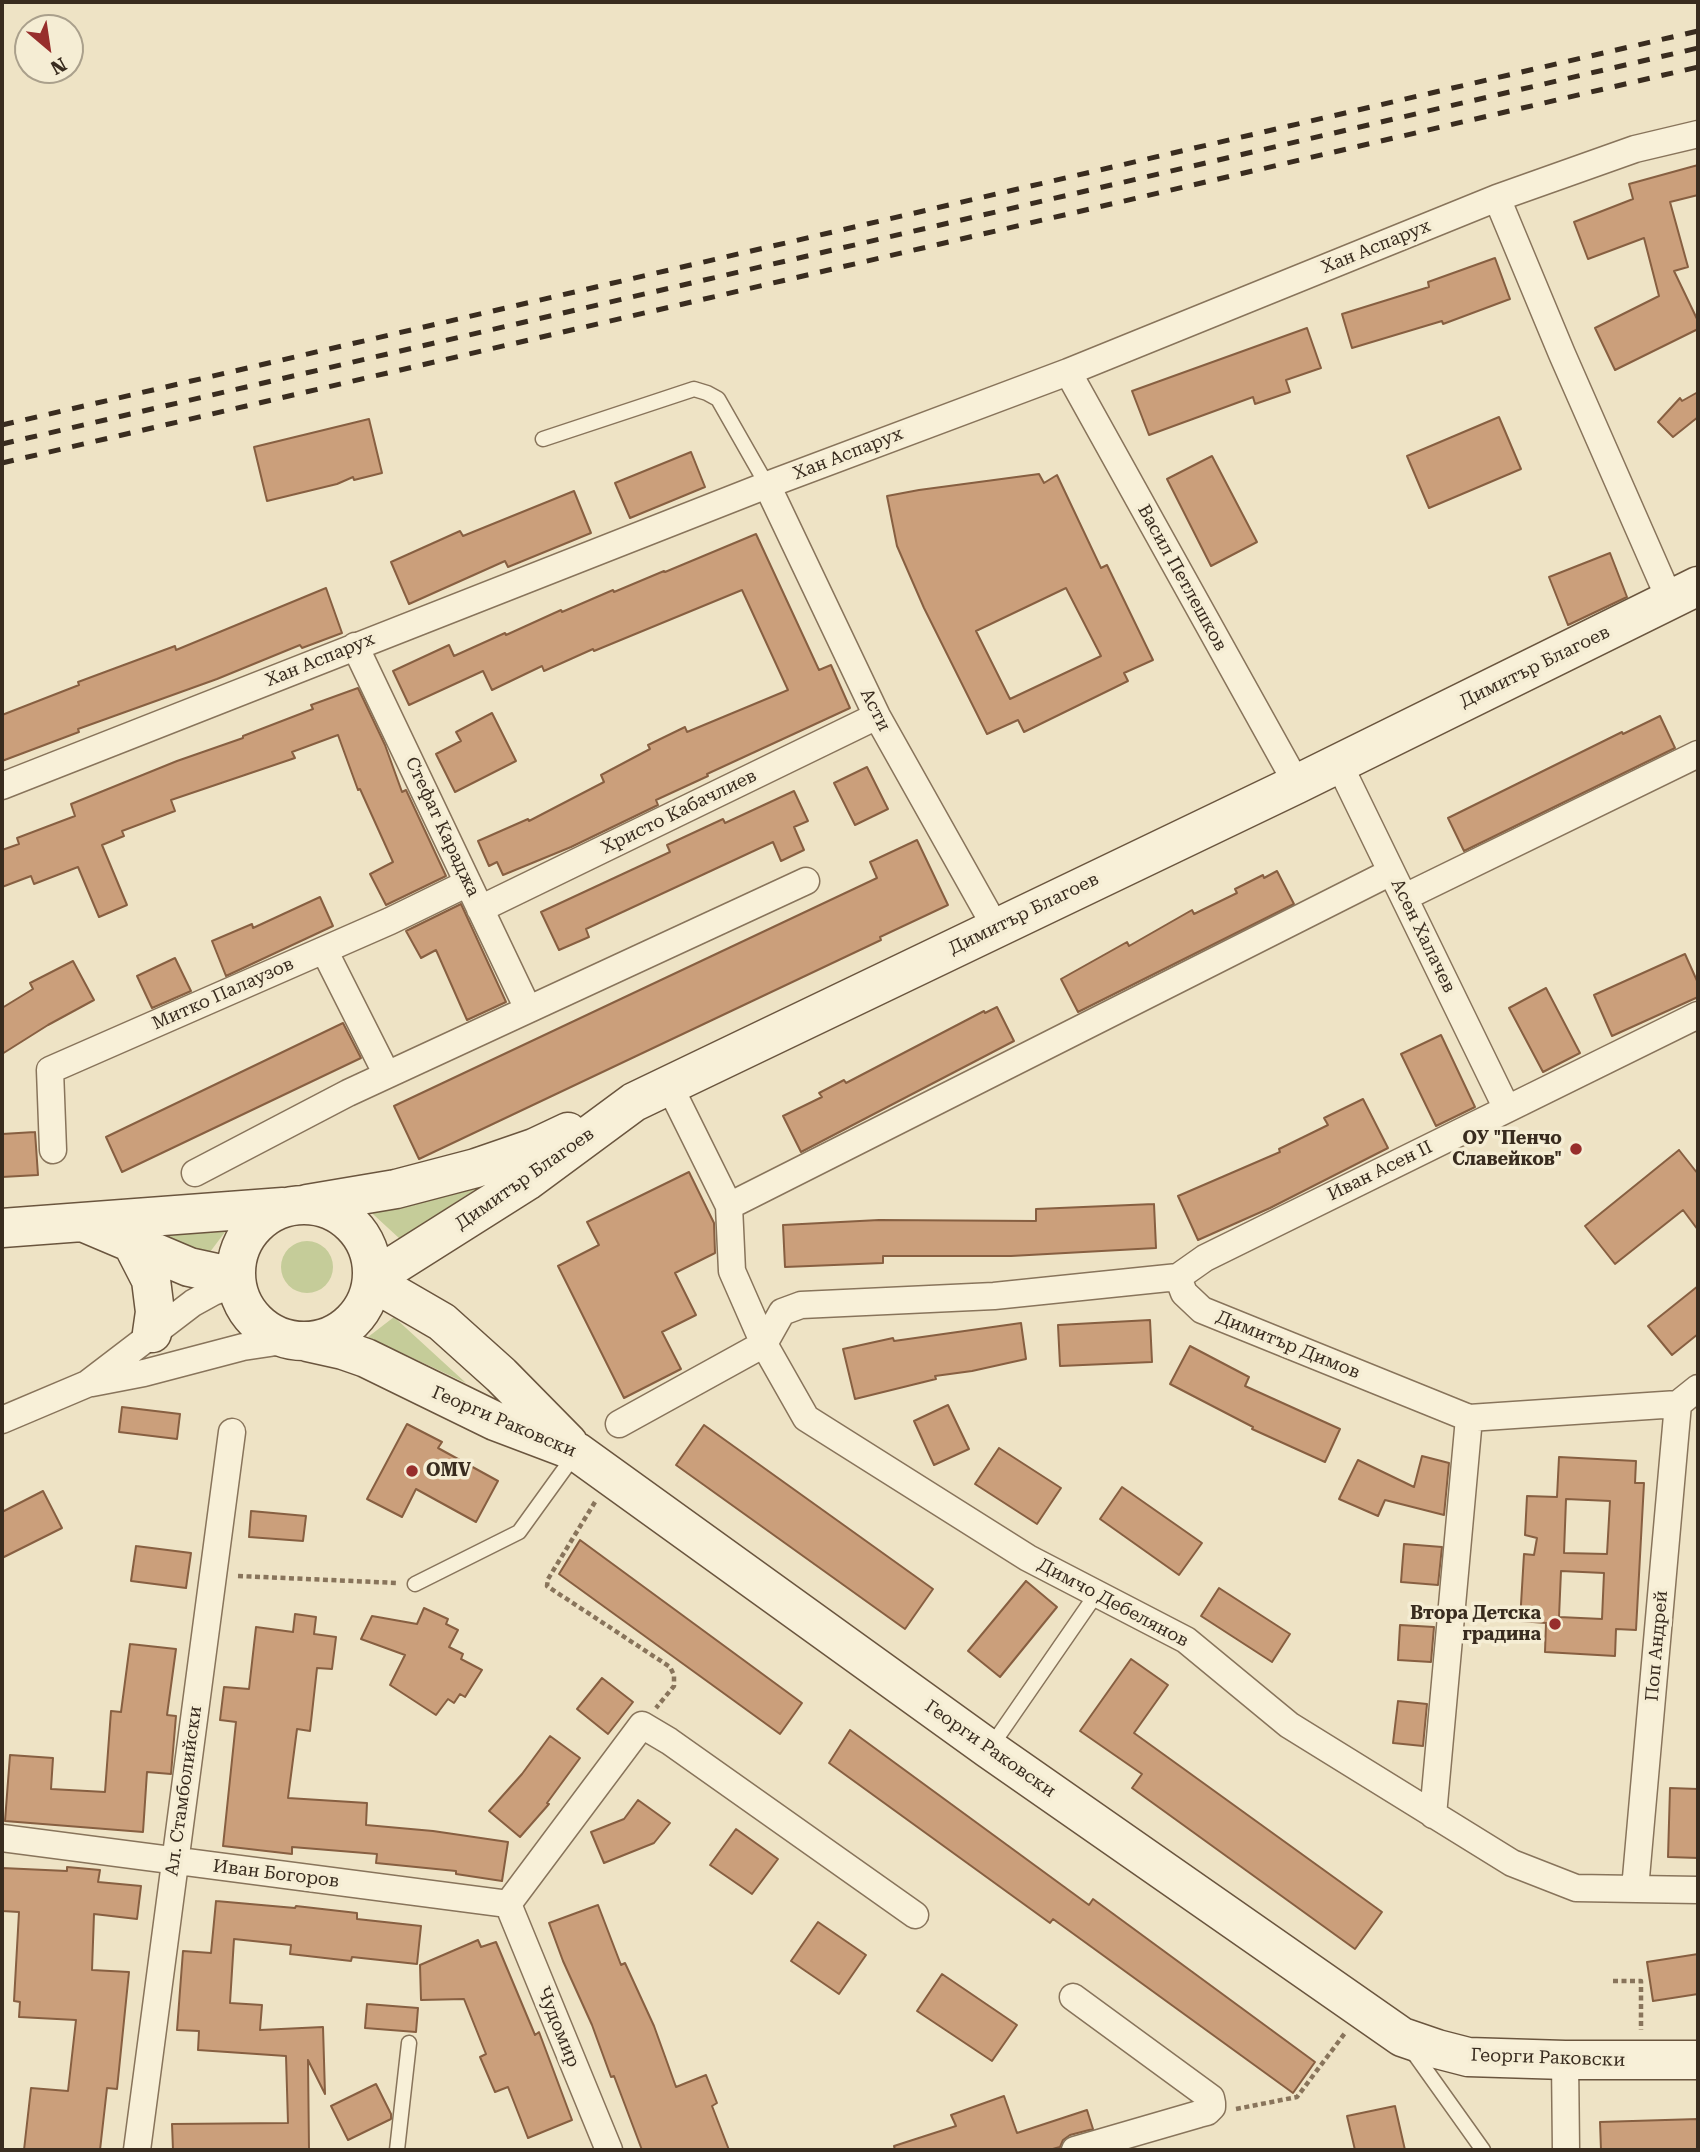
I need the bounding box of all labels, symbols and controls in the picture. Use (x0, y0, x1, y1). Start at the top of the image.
north arrow (14, 14, 84, 84)
text: N (46, 52, 70, 80)
street label: Хан Аспарух (1318, 215, 1434, 279)
street label: Хан Аспарух (790, 423, 906, 485)
street label: Васил Петлешков (1133, 501, 1231, 655)
street label: Димитър Благоев (1457, 621, 1613, 713)
street label: Хан Аспарух (262, 628, 378, 692)
street label: Асти (855, 685, 895, 735)
street label: Стефат Караджа (400, 754, 484, 900)
street label: Христо Кабачлиев (598, 765, 760, 859)
street label: Димитър Благоев (946, 868, 1102, 960)
street label: Асен Халачев (1386, 876, 1460, 996)
street label: Митко Палаузов (149, 953, 297, 1035)
street label: Димитър Благоев (452, 1123, 598, 1235)
place label: ОУ "Пенчо Славейков" (1452, 1128, 1562, 1170)
street label: Иван Асен II (1324, 1136, 1436, 1206)
marker: ОУ "Пенчо Славейков" (1568, 1141, 1584, 1157)
street label: Димитър Димов (1213, 1306, 1363, 1384)
street label: Георги Раковски (429, 1382, 579, 1462)
place label: OMV (426, 1460, 471, 1482)
marker: OMV (404, 1463, 420, 1479)
street label: Димчо Дебелянов (1034, 1554, 1192, 1652)
street label: Поп Андрей (1641, 1590, 1673, 1702)
place label: Втора Детска градина (1410, 1603, 1541, 1646)
marker: Втора Детска градина (1547, 1616, 1563, 1632)
street label: Георги Раковски (920, 1696, 1060, 1802)
street label: Ал. Стамболийски (161, 1704, 207, 1878)
street label: Иван Богоров (211, 1856, 341, 1892)
street label: Чудомир (532, 1983, 584, 2071)
street label: Георги Раковски (1470, 2045, 1626, 2071)

